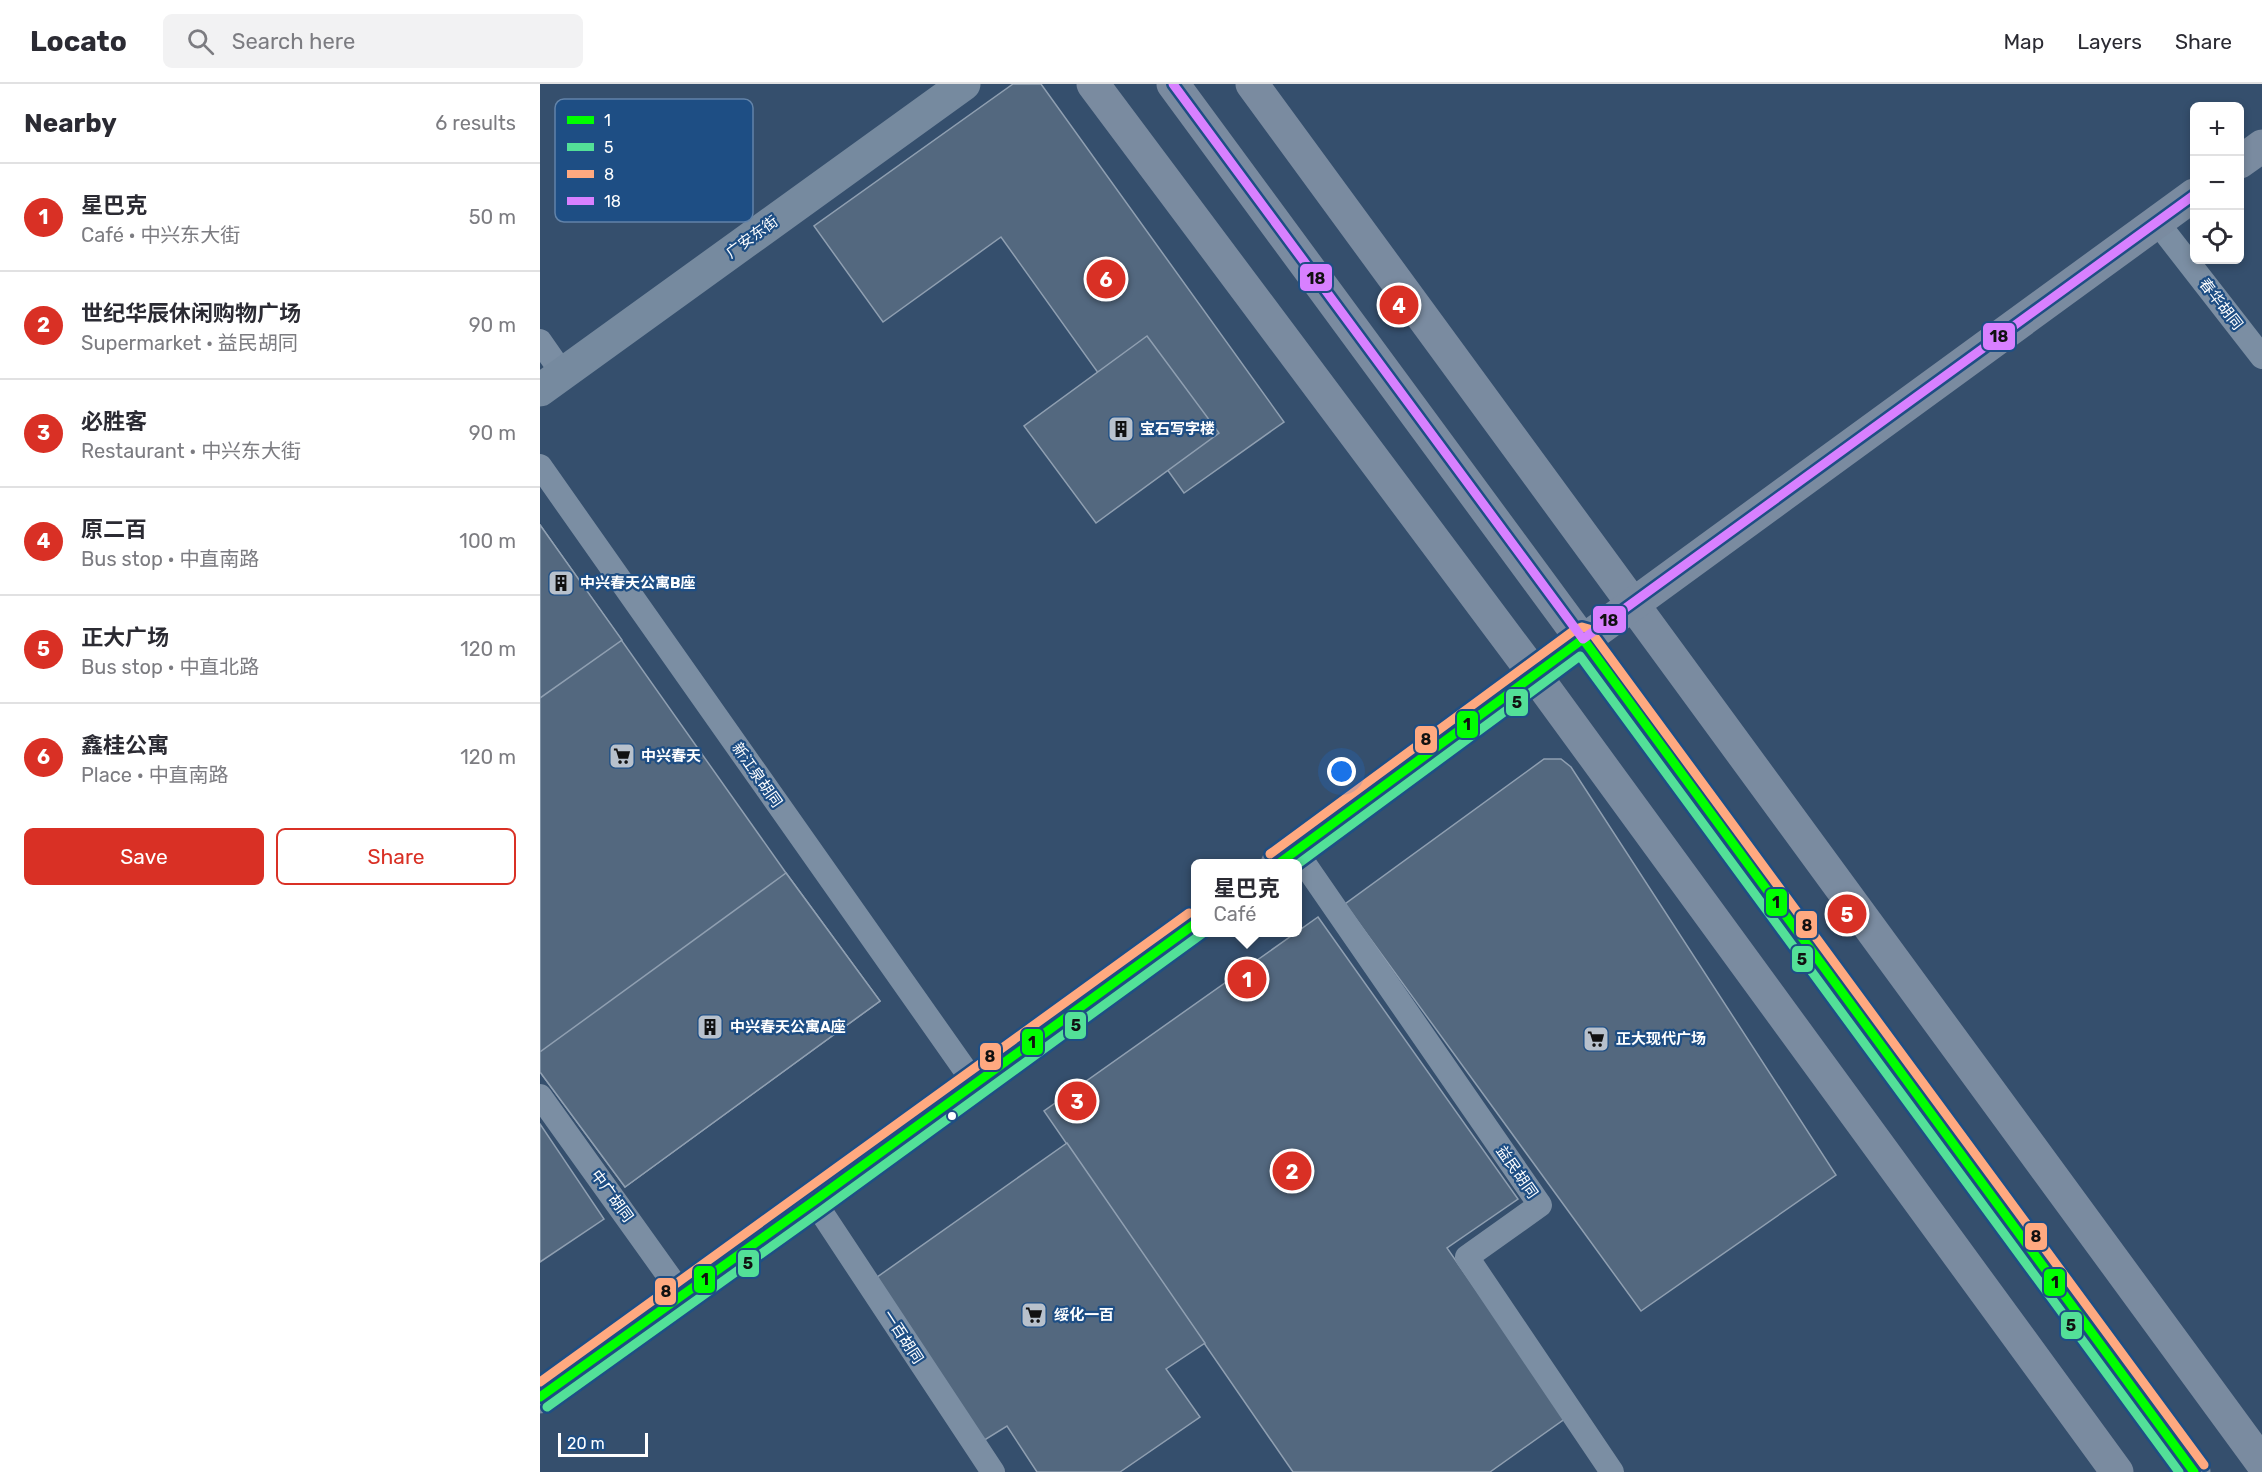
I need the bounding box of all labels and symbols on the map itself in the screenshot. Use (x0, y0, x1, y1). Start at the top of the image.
legend (555, 99, 753, 222)
text: 1 (604, 111, 611, 130)
text: 5 (604, 138, 614, 157)
text: 8 (604, 165, 614, 184)
text: 18 (604, 192, 621, 211)
street label: 广安东街 (722, 212, 782, 262)
pin: 6 (1086, 256, 1126, 302)
line badge: 18 (1299, 263, 1333, 292)
text: 18 (1307, 269, 1326, 288)
street label: 春华胡同 (2195, 275, 2247, 333)
pin: 4 (1380, 282, 1418, 328)
line badge: 18 (1982, 322, 2016, 351)
text: 18 (1990, 327, 2009, 346)
building icon: 宝石写字楼 (1106, 414, 1136, 444)
place label: 宝石写字楼 (1140, 420, 1215, 438)
building icon: 中兴春天公寓B座 (546, 568, 576, 598)
place label: 中兴春天公寓B座 (580, 574, 696, 592)
line badge: 18 (1592, 605, 1627, 634)
text: 18 (1600, 611, 1619, 630)
line badge: 5 (1505, 688, 1529, 717)
text: 5 (1512, 693, 1522, 712)
line badge: 1 (1456, 710, 1479, 739)
text: 1 (1463, 715, 1471, 734)
line badge: 8 (1414, 725, 1438, 754)
text: 8 (1421, 730, 1432, 749)
street label: 新江泉胡同 (728, 739, 786, 811)
supermarket icon: 中兴春天 (607, 741, 637, 771)
place label: 中兴春天 (641, 747, 701, 765)
your location (1327, 757, 1356, 786)
line badge: 1 (1765, 888, 1788, 917)
pin: 5 (1828, 892, 1866, 936)
text: 1 (1772, 893, 1780, 912)
line badge: 8 (1795, 910, 1818, 939)
text: 8 (1802, 916, 1813, 935)
line badge: 5 (1791, 945, 1814, 973)
text: 5 (1797, 950, 1807, 969)
pin: 1 (1228, 956, 1266, 1002)
line badge: 5 (1064, 1011, 1087, 1040)
building icon: 中兴春天公寓A座 (695, 1012, 725, 1042)
text: 5 (1071, 1016, 1081, 1035)
place label: 中兴春天公寓A座 (730, 1018, 846, 1036)
supermarket icon: 正大现代广场 (1581, 1024, 1611, 1054)
line badge: 1 (1021, 1028, 1044, 1056)
place label: 正大现代广场 (1616, 1030, 1706, 1048)
text: 1 (1028, 1033, 1036, 1052)
line badge: 8 (979, 1042, 1002, 1071)
text: 8 (985, 1047, 996, 1066)
pin: 3 (1058, 1078, 1096, 1124)
unlabelled marker (946, 1110, 958, 1122)
street label: 益民胡同 (1492, 1142, 1542, 1202)
pin: 2 (1272, 1148, 1311, 1194)
street label: 中广胡同 (587, 1166, 637, 1226)
line badge: 8 (2024, 1222, 2048, 1251)
text: 8 (2031, 1227, 2042, 1246)
line badge: 5 (737, 1249, 760, 1278)
text: 5 (743, 1254, 753, 1273)
line badge: 1 (693, 1265, 716, 1294)
line badge: 1 (2043, 1268, 2066, 1297)
text: 1 (701, 1270, 709, 1289)
text: 1 (2051, 1273, 2059, 1292)
line badge: 8 (654, 1277, 677, 1306)
text: 8 (661, 1282, 672, 1301)
supermarket icon: 绥化一百 (1019, 1300, 1049, 1330)
place label: 绥化一百 (1054, 1306, 1114, 1324)
street label: 一百胡同 (879, 1307, 927, 1367)
line badge: 5 (2060, 1311, 2083, 1340)
text: 5 (2066, 1316, 2076, 1335)
scale bar (558, 1430, 648, 1458)

